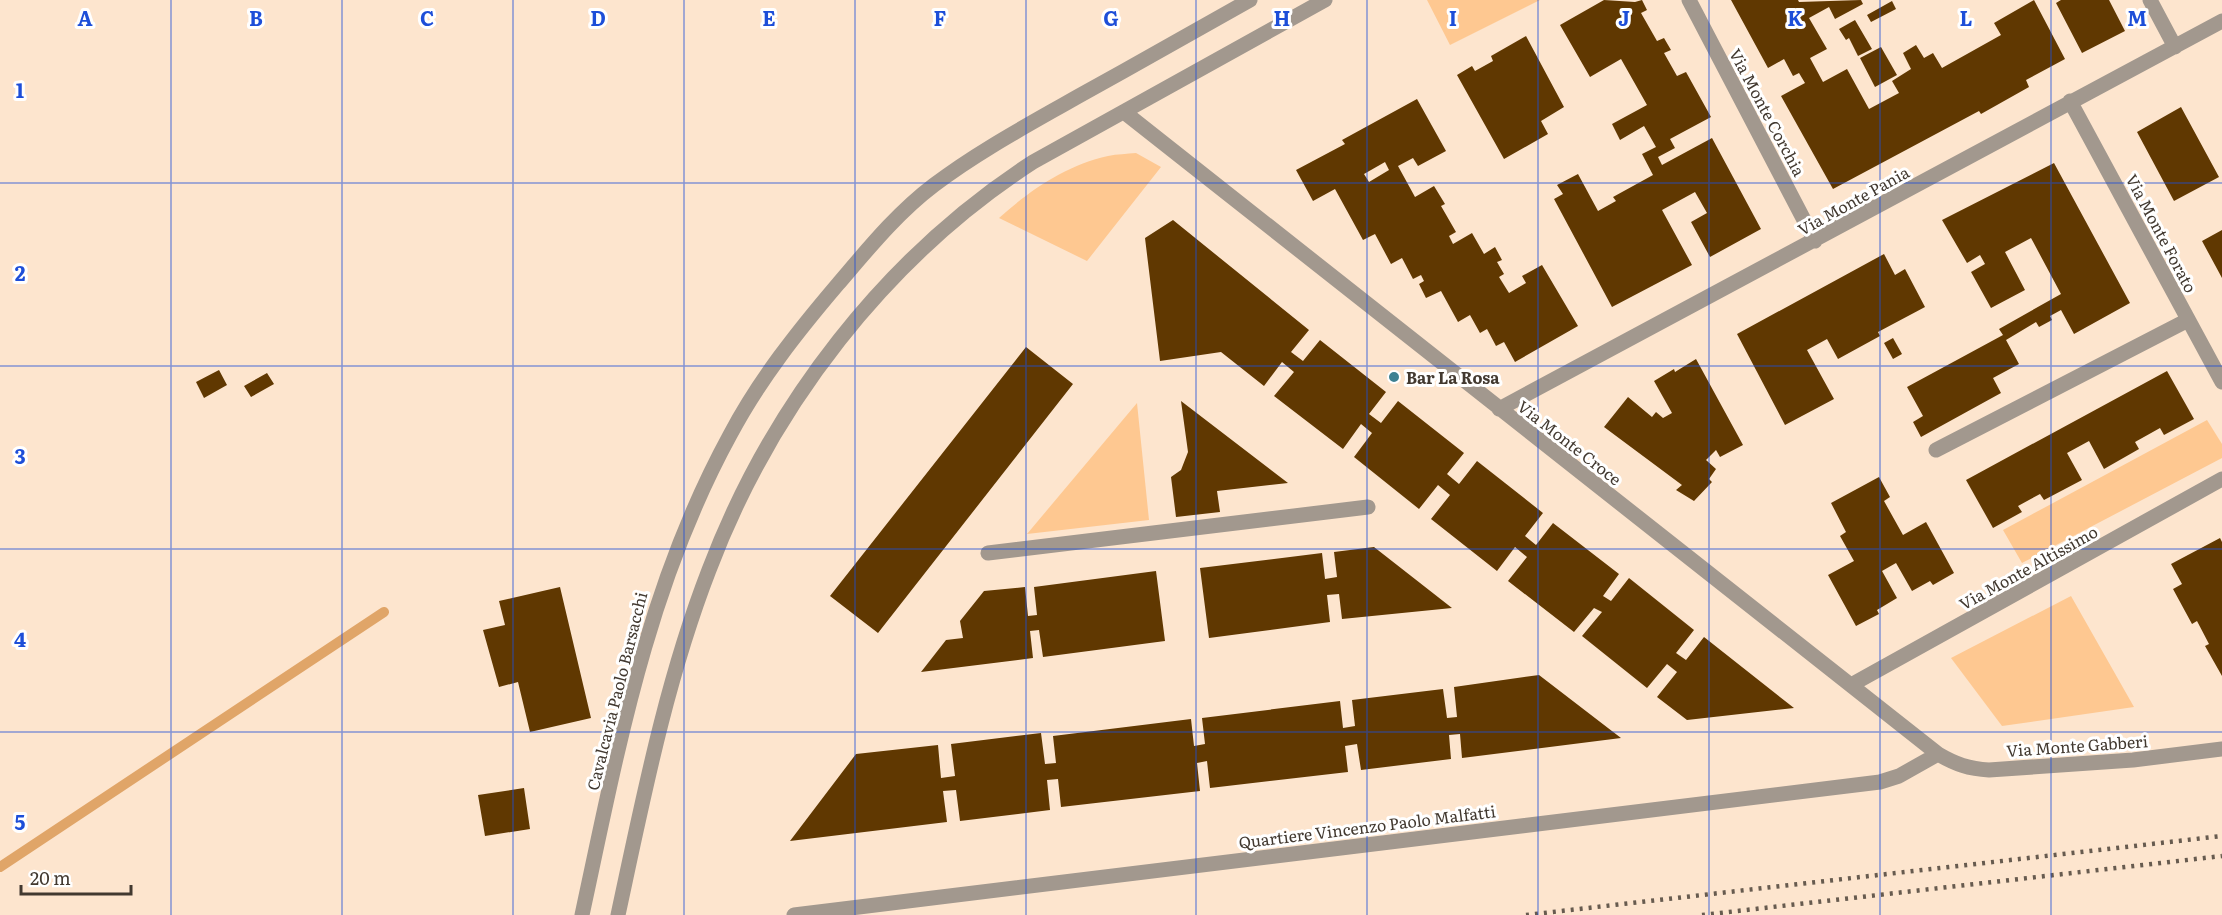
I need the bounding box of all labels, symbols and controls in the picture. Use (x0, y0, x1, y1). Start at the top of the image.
text: A (77, 2, 93, 32)
text: B (249, 2, 263, 32)
text: C (420, 2, 434, 32)
text: D (590, 2, 606, 32)
text: E (762, 2, 776, 32)
text: F (934, 2, 947, 32)
text: G (1103, 2, 1119, 32)
text: H (1274, 2, 1290, 32)
text: I (1449, 2, 1457, 32)
text: J (1618, 2, 1630, 32)
text: K (1787, 2, 1803, 32)
text: L (1960, 2, 1973, 32)
text: M (2127, 2, 2147, 32)
street label: Via Monte Corchia (1724, 44, 1812, 181)
text: 1 (16, 74, 24, 104)
street label: Via Monte Pania (1793, 159, 1914, 241)
street label: Via Monte Forato (2121, 169, 2203, 297)
text: 2 (15, 257, 26, 287)
place label: Bar La Rosa (1406, 365, 1500, 389)
marker: Bar La Rosa (1387, 370, 1401, 384)
street label: Via Monte Croce (1513, 394, 1627, 490)
text: 3 (14, 440, 26, 470)
street label: Via Monte Altissimo (1954, 519, 2102, 615)
street label: Cavalcavia Paolo Barsacchi (580, 589, 652, 793)
text: 4 (14, 623, 26, 653)
street label: Via Monte Gabberi (2005, 728, 2149, 762)
street label: Quartiere Vincenzo Paolo Malfatti (1237, 798, 1497, 854)
text: 5 (15, 806, 26, 836)
scale bar (21, 858, 130, 896)
text: 20 m (30, 864, 71, 891)

